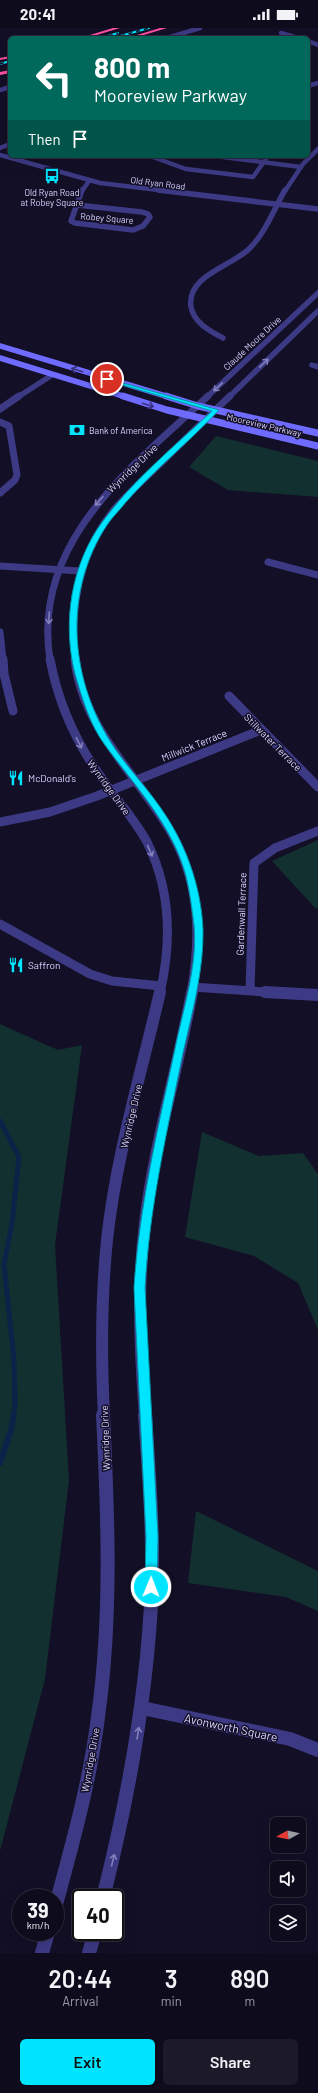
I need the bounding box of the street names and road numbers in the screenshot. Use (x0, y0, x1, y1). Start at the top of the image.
street label: Old Ryan Road (130, 174, 186, 192)
street label: Robey Square (80, 210, 134, 226)
street label: Claude Moore Drive (221, 313, 283, 372)
street label: Mooreview Parkway (226, 411, 302, 439)
street label: Wynridge Drive (104, 441, 160, 495)
street label: Stillwater Terrace (242, 711, 304, 773)
street label: Millwick Terrace (160, 726, 228, 764)
street label: Wynridge Drive (85, 757, 133, 817)
street label: Gardenwall Terrace (234, 872, 248, 956)
street label: Wynridge Drive (118, 1083, 144, 1149)
street label: Wynridge Drive (98, 1405, 112, 1471)
street label: Avonworth Square (183, 1710, 279, 1744)
street label: Wynridge Drive (78, 1727, 102, 1793)

